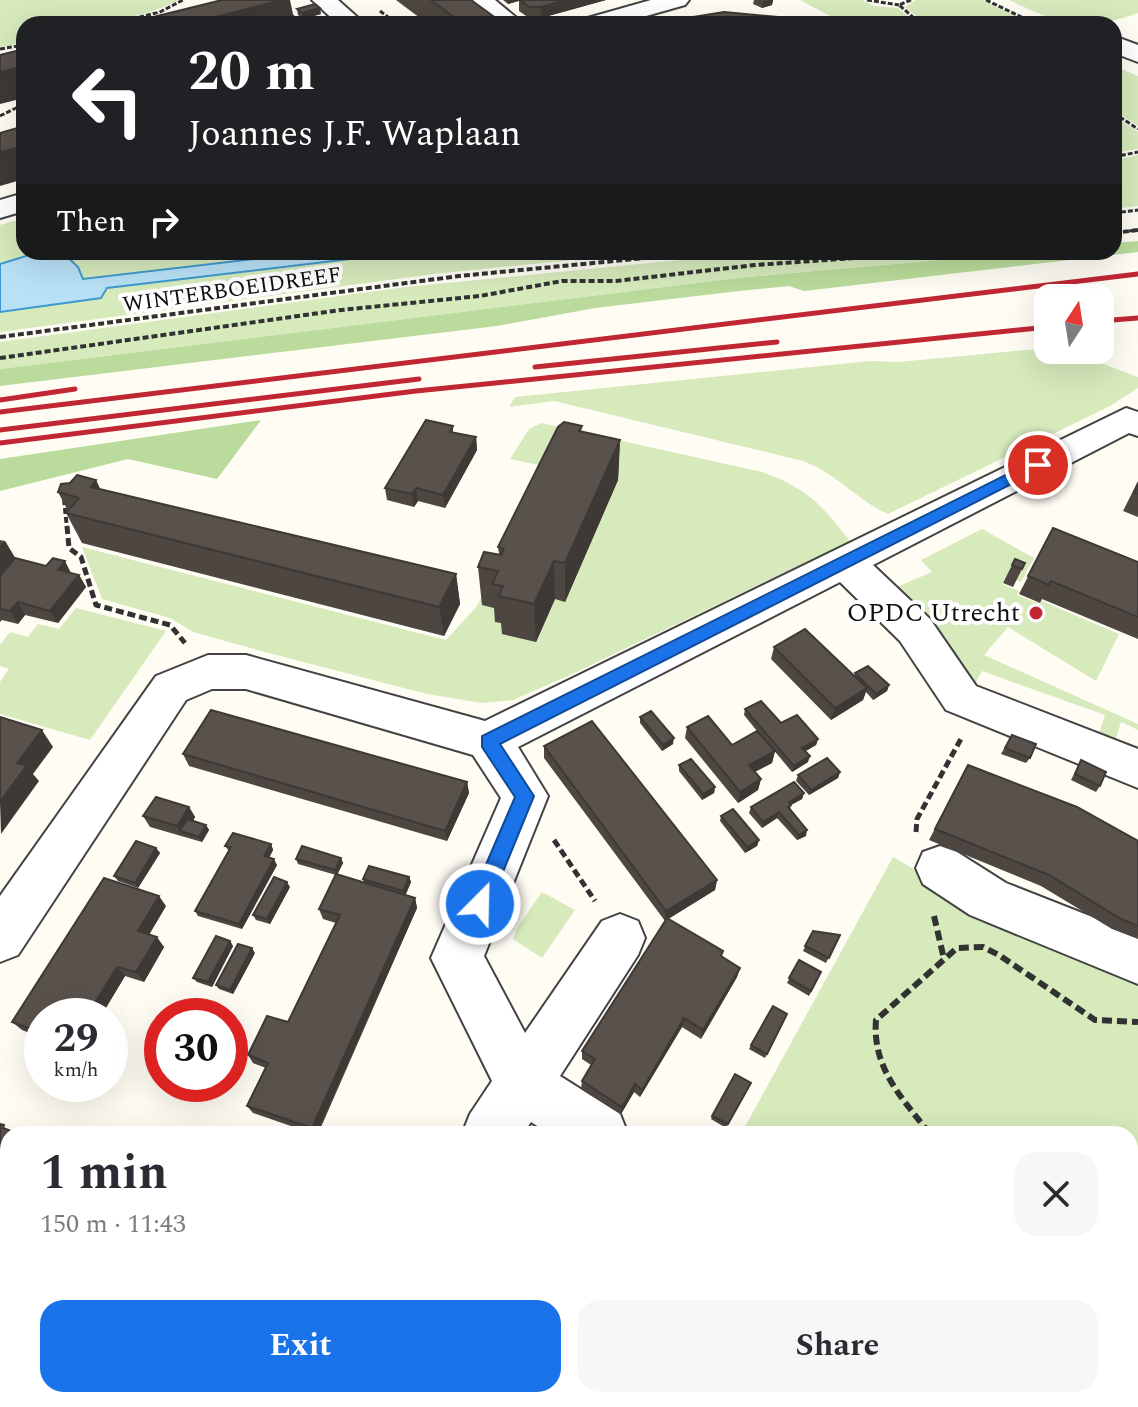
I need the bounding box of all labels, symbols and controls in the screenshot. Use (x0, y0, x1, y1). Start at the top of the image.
text: 20 m (188, 30, 315, 115)
icon: left (56, 48, 160, 152)
text: Joannes J.F. Waplaan (188, 107, 521, 162)
text: Then (56, 199, 126, 245)
icon: right (142, 200, 186, 244)
street label: WINTERBOEIDREEF (121, 258, 343, 322)
north arrow (1034, 284, 1114, 364)
map controls (1034, 284, 1114, 364)
pin (1004, 431, 1072, 499)
icon: arrive (1016, 443, 1060, 487)
place label: OPDC Utrecht (847, 593, 1020, 633)
marker: OPDC Utrecht (1027, 604, 1045, 622)
position arrow (438, 862, 522, 946)
speed limit sign: 30 (144, 998, 248, 1102)
text: 29 (54, 1009, 98, 1070)
text: km/h (54, 1055, 99, 1085)
text: 1 min (40, 1137, 168, 1210)
button: close (1014, 1152, 1098, 1236)
text: 150 m · 11:43 (40, 1204, 186, 1244)
button: Exit (40, 1300, 561, 1392)
button: Share (577, 1300, 1098, 1392)

